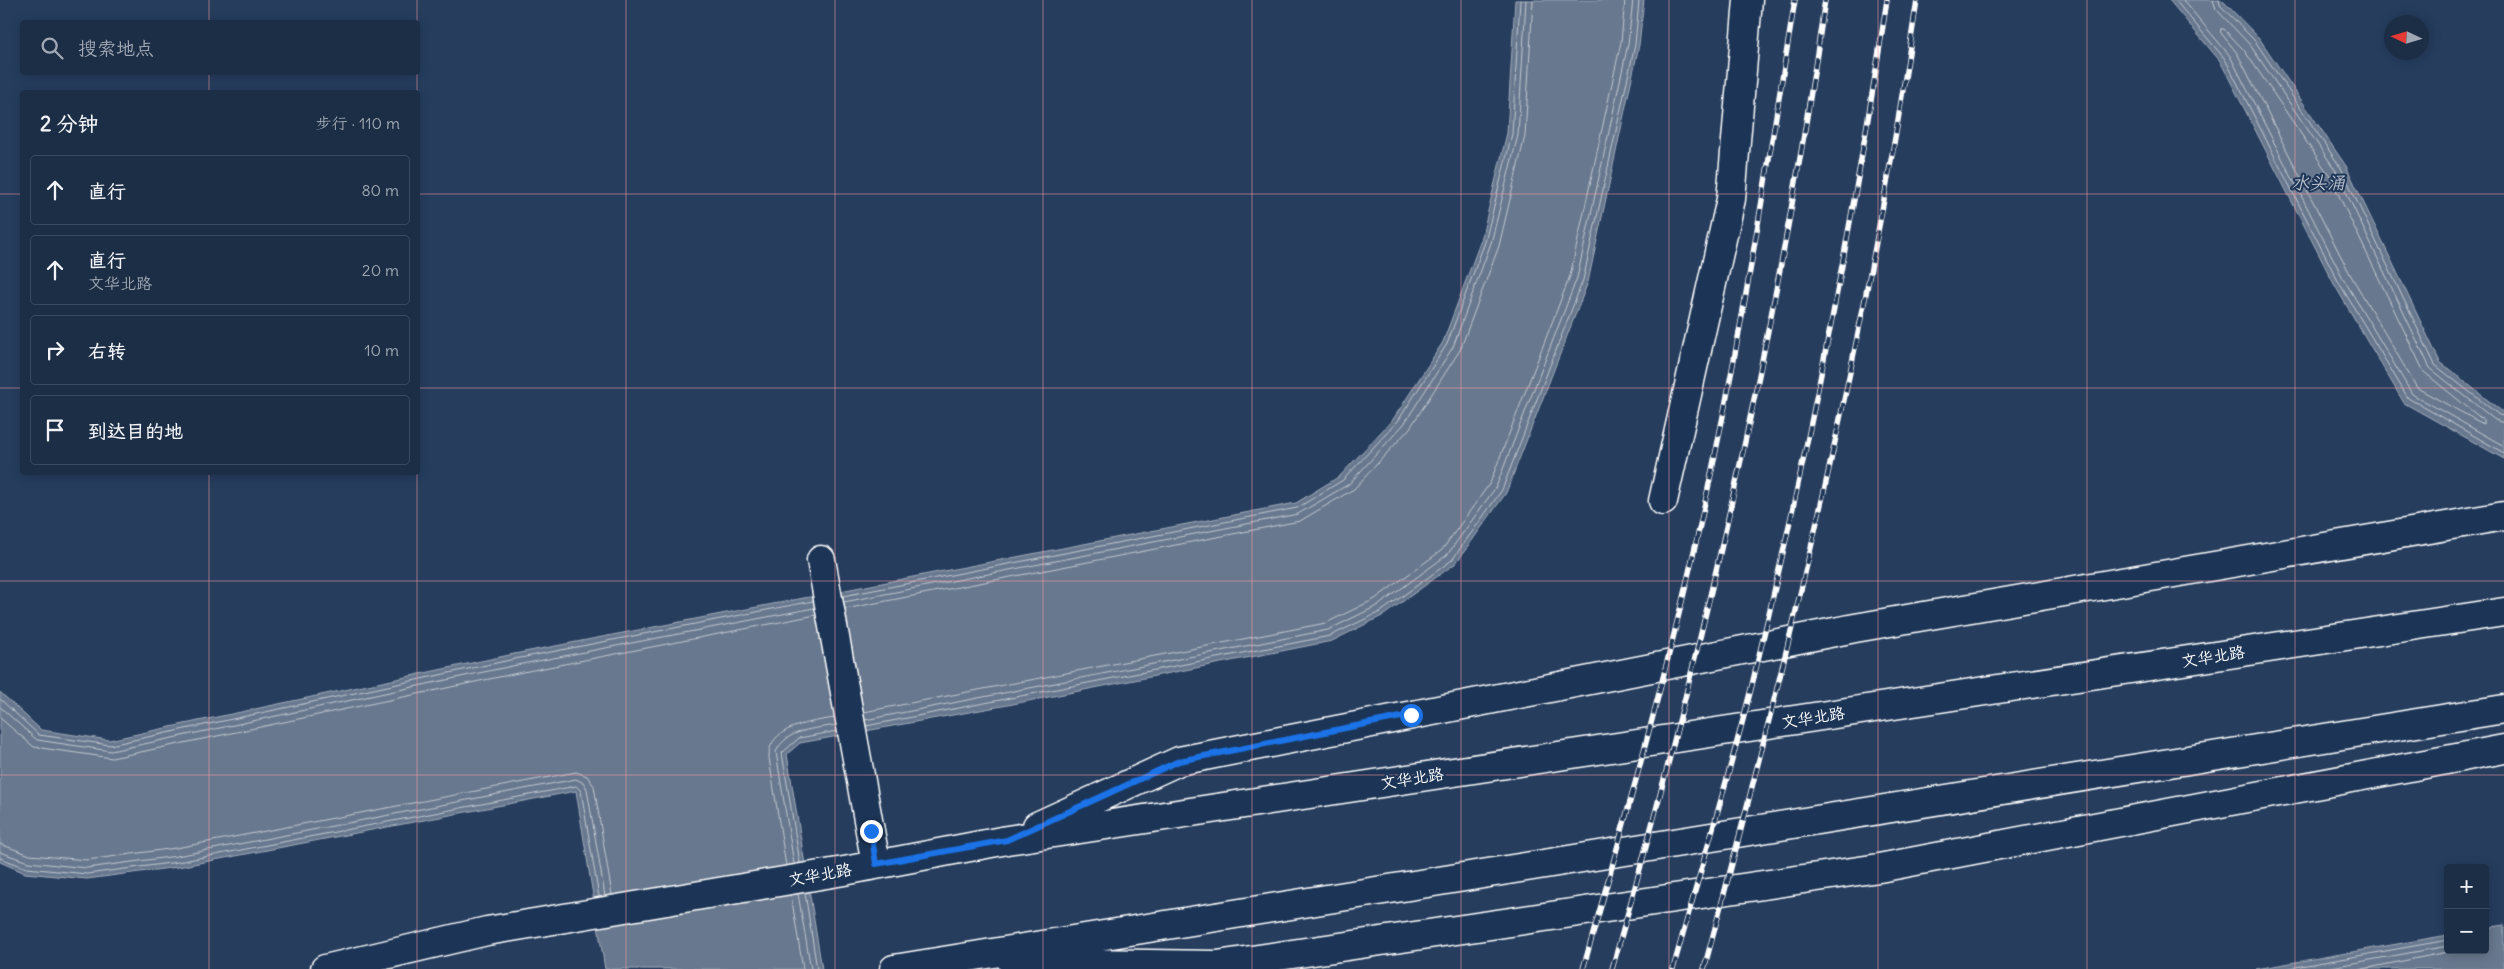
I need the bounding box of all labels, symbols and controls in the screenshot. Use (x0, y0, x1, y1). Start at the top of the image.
north arrow (2384, 15, 2429, 60)
search box (20, 20, 420, 75)
icon: search (38, 34, 66, 62)
text: 搜索地点 (78, 36, 154, 60)
text: 2 分钟 (40, 110, 99, 137)
text: 步行 · 110 m (316, 113, 400, 133)
water label: 水头涌 (2291, 171, 2346, 194)
icon: ahead (41, 176, 69, 204)
text: 直行 (88, 179, 126, 203)
text: 80 m (361, 180, 399, 200)
text: 直行 (88, 248, 126, 272)
icon: ahead (41, 256, 69, 284)
text: 20 m (362, 260, 399, 280)
text: 文华北路 (88, 273, 152, 293)
icon: right (41, 336, 69, 364)
text: 右转 (88, 339, 126, 363)
text: 10 m (364, 340, 399, 360)
icon: arrive (41, 416, 69, 444)
text: 到达目的地 (88, 419, 183, 443)
street label: 文华北路 (2180, 641, 2246, 671)
street label: 文华北路 (1780, 702, 1846, 732)
route start (1400, 704, 1423, 727)
street label: 文华北路 (1379, 763, 1445, 793)
route end (860, 820, 883, 843)
street label: 文华北路 (787, 859, 853, 889)
map controls (2444, 864, 2489, 954)
button: + (2444, 864, 2489, 909)
button: − (2444, 909, 2489, 954)

